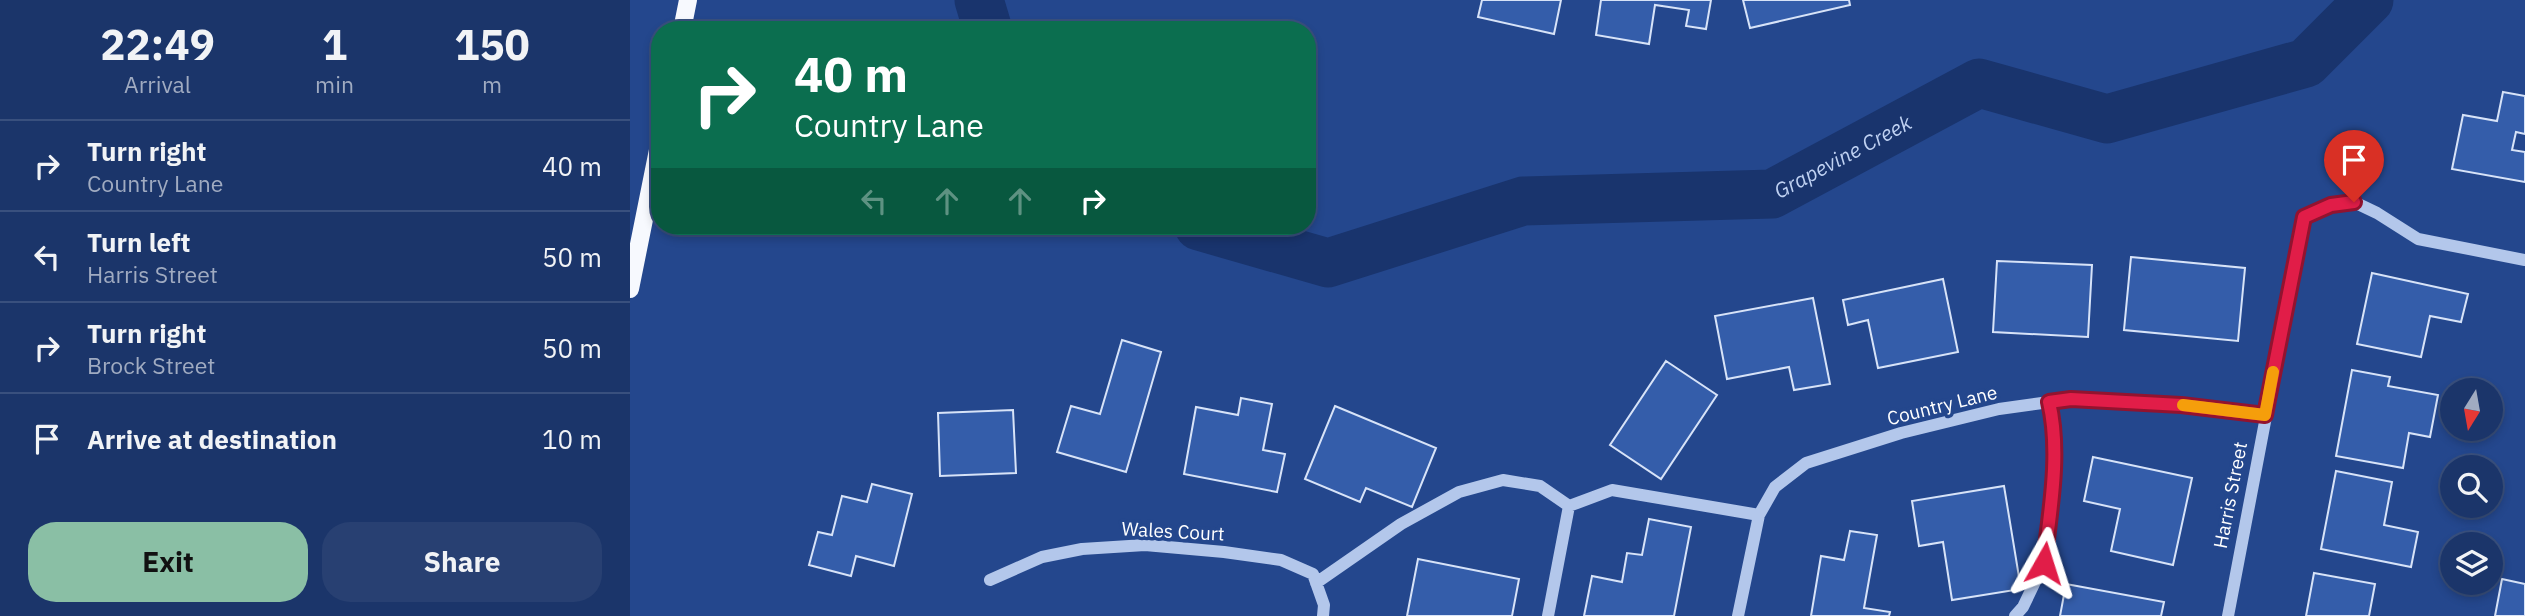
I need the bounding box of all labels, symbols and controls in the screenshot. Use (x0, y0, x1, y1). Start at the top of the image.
text: 22:49 (100, 17, 215, 72)
text: 1 (322, 17, 347, 72)
text: 150 (454, 17, 530, 72)
text: 40 m (794, 42, 908, 105)
icon: right (679, 49, 770, 140)
text: Arrival (124, 69, 191, 99)
text: min (315, 69, 354, 99)
text: m (482, 69, 502, 99)
text: Country Lane (794, 104, 984, 146)
water label: Grapevine Creek (1769, 107, 1917, 204)
pin (2324, 130, 2384, 202)
text: Turn right (87, 134, 206, 168)
icon: arrive (2335, 141, 2373, 179)
icon: right (28, 147, 66, 185)
text: 40 m (542, 149, 602, 183)
text: Country Lane (87, 168, 223, 198)
icon: left (855, 182, 893, 220)
icon: ahead (928, 182, 966, 220)
icon: ahead (1001, 182, 1039, 220)
icon: right (1074, 182, 1112, 220)
text: Turn left (87, 225, 190, 259)
icon: left (28, 238, 66, 276)
text: 50 m (542, 240, 602, 274)
text: Harris Street (87, 259, 218, 289)
text: Turn right (87, 316, 206, 350)
icon: right (28, 329, 66, 367)
text: 50 m (542, 331, 602, 365)
text: Brock Street (87, 350, 215, 380)
north arrow (2440, 378, 2502, 441)
map controls (2440, 378, 2503, 595)
street label: Country Lane (1884, 380, 2000, 430)
icon: arrive (28, 420, 66, 458)
text: Arrive at destination (87, 422, 337, 456)
text: 10 m (542, 422, 602, 456)
street label: Harris Street (2208, 440, 2252, 550)
button: search (2440, 455, 2503, 518)
street label: Wales Court (1121, 516, 1225, 546)
button: Exit (28, 522, 308, 602)
button: Share (322, 522, 602, 602)
position arrow (2007, 526, 2081, 600)
button: layers (2440, 532, 2503, 595)

